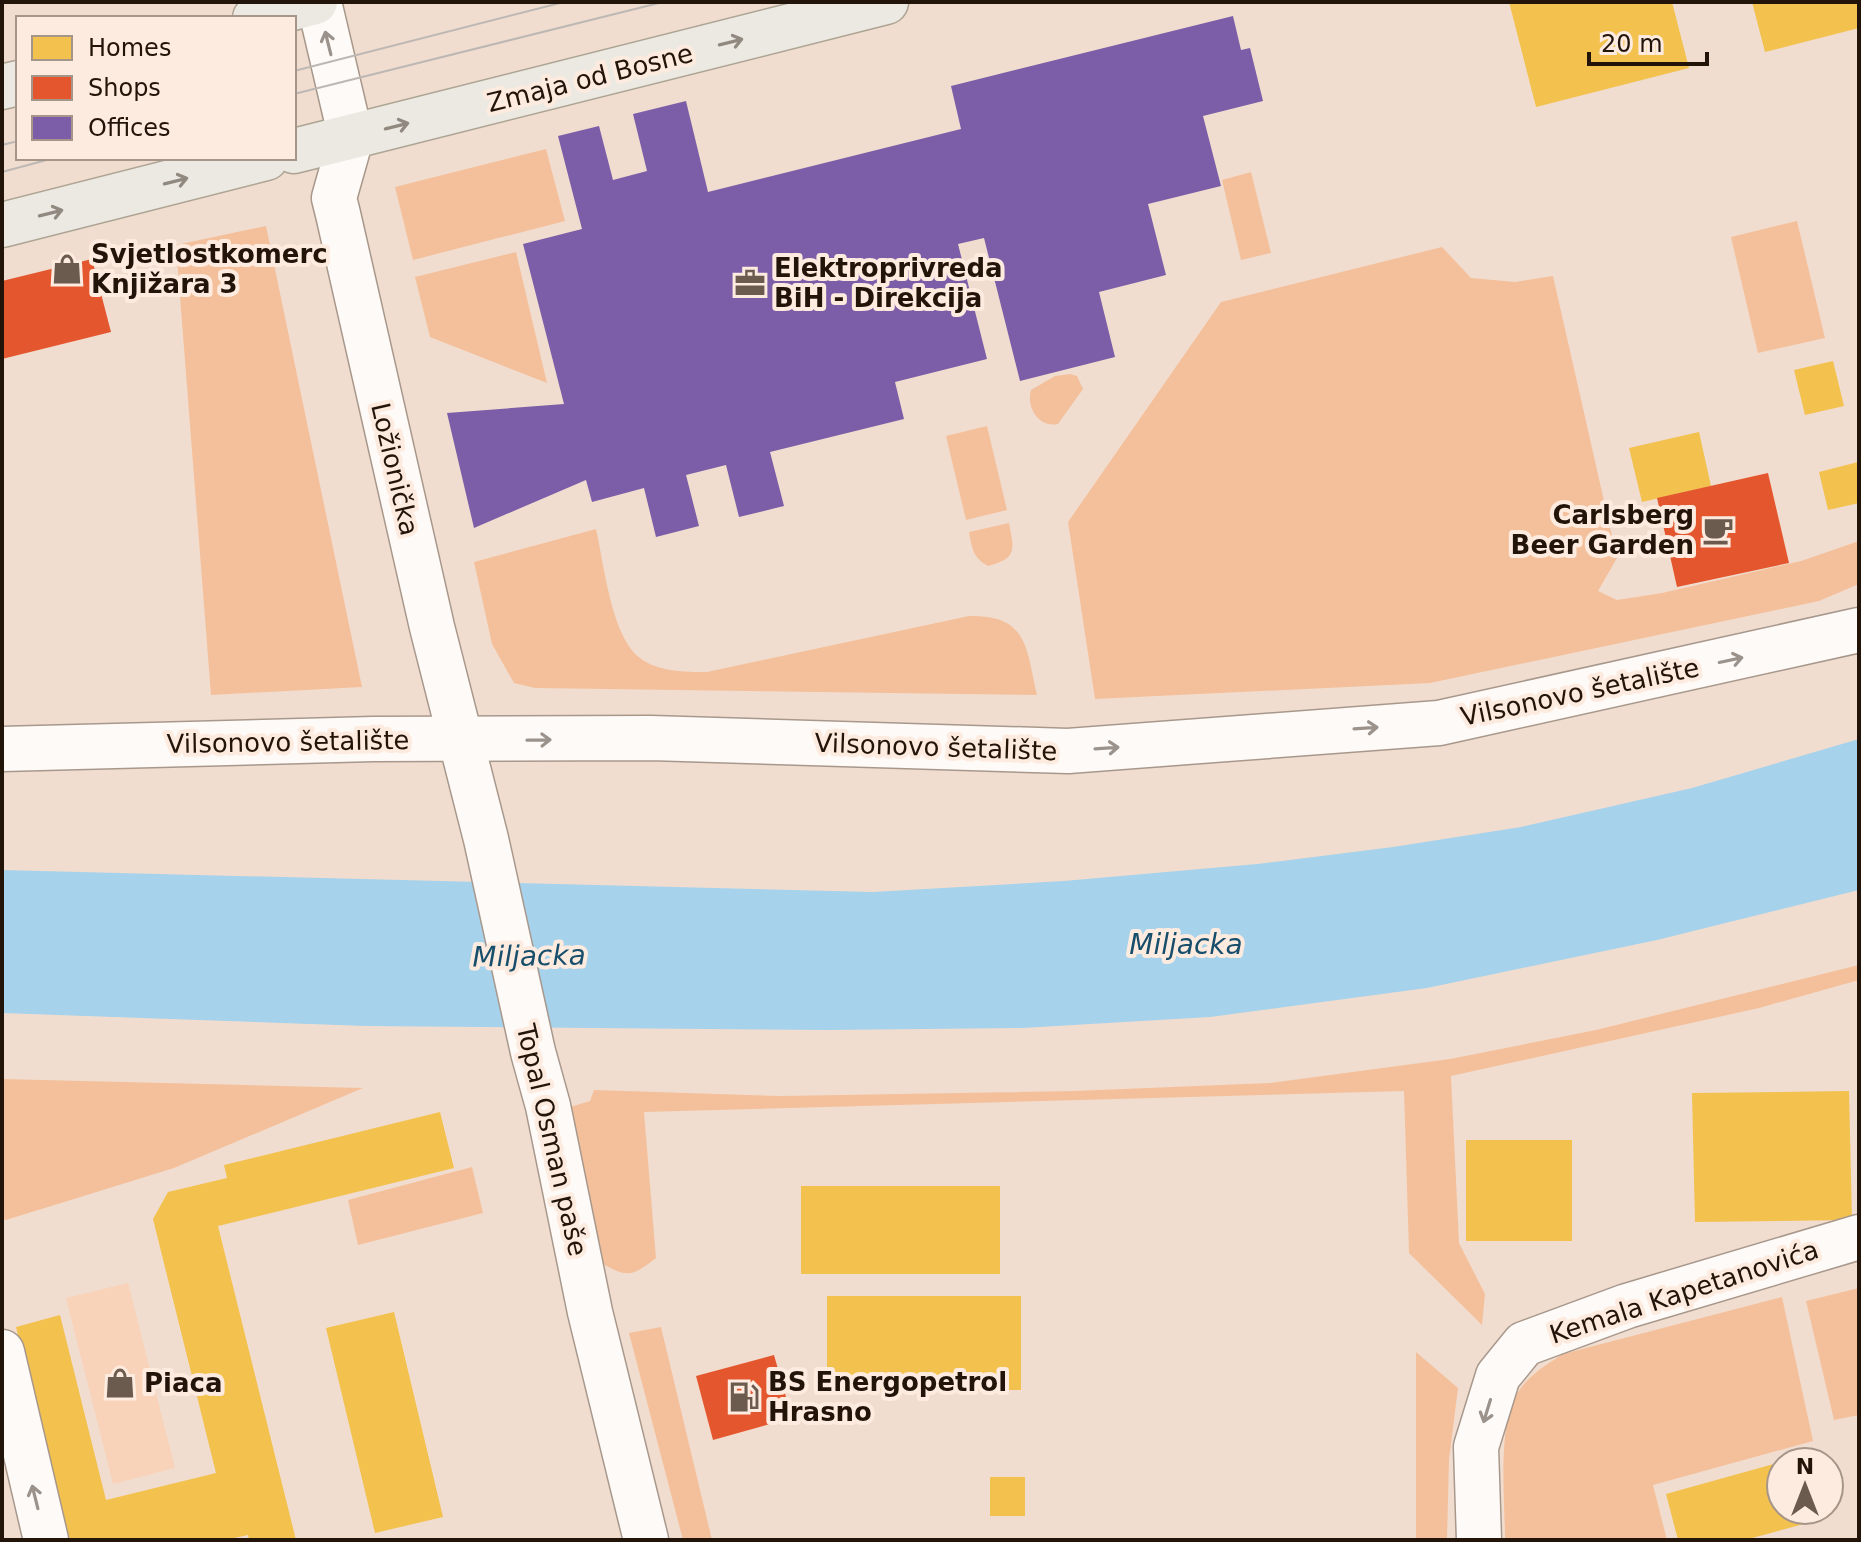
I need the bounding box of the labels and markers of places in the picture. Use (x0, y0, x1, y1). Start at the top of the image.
place label: Svjetlostkomerc Knjižara 3 (91, 239, 328, 299)
shop icon: Svjetlostkomerc Knjižara 3 (50, 252, 84, 286)
place label: Elektroprivreda BiH - Direkcija (774, 253, 1003, 313)
office icon: Elektroprivreda BiH - Direkcija (733, 266, 767, 300)
place label: Carlsberg Beer Garden (1511, 500, 1694, 560)
cafe icon: Carlsberg Beer Garden (1701, 513, 1735, 547)
shop icon: Piaca (103, 1366, 137, 1400)
place label: BS Energopetrol Hrasno (768, 1367, 1007, 1427)
place label: Piaca (144, 1368, 222, 1398)
fuel station icon: BS Energopetrol Hrasno (727, 1380, 761, 1414)

